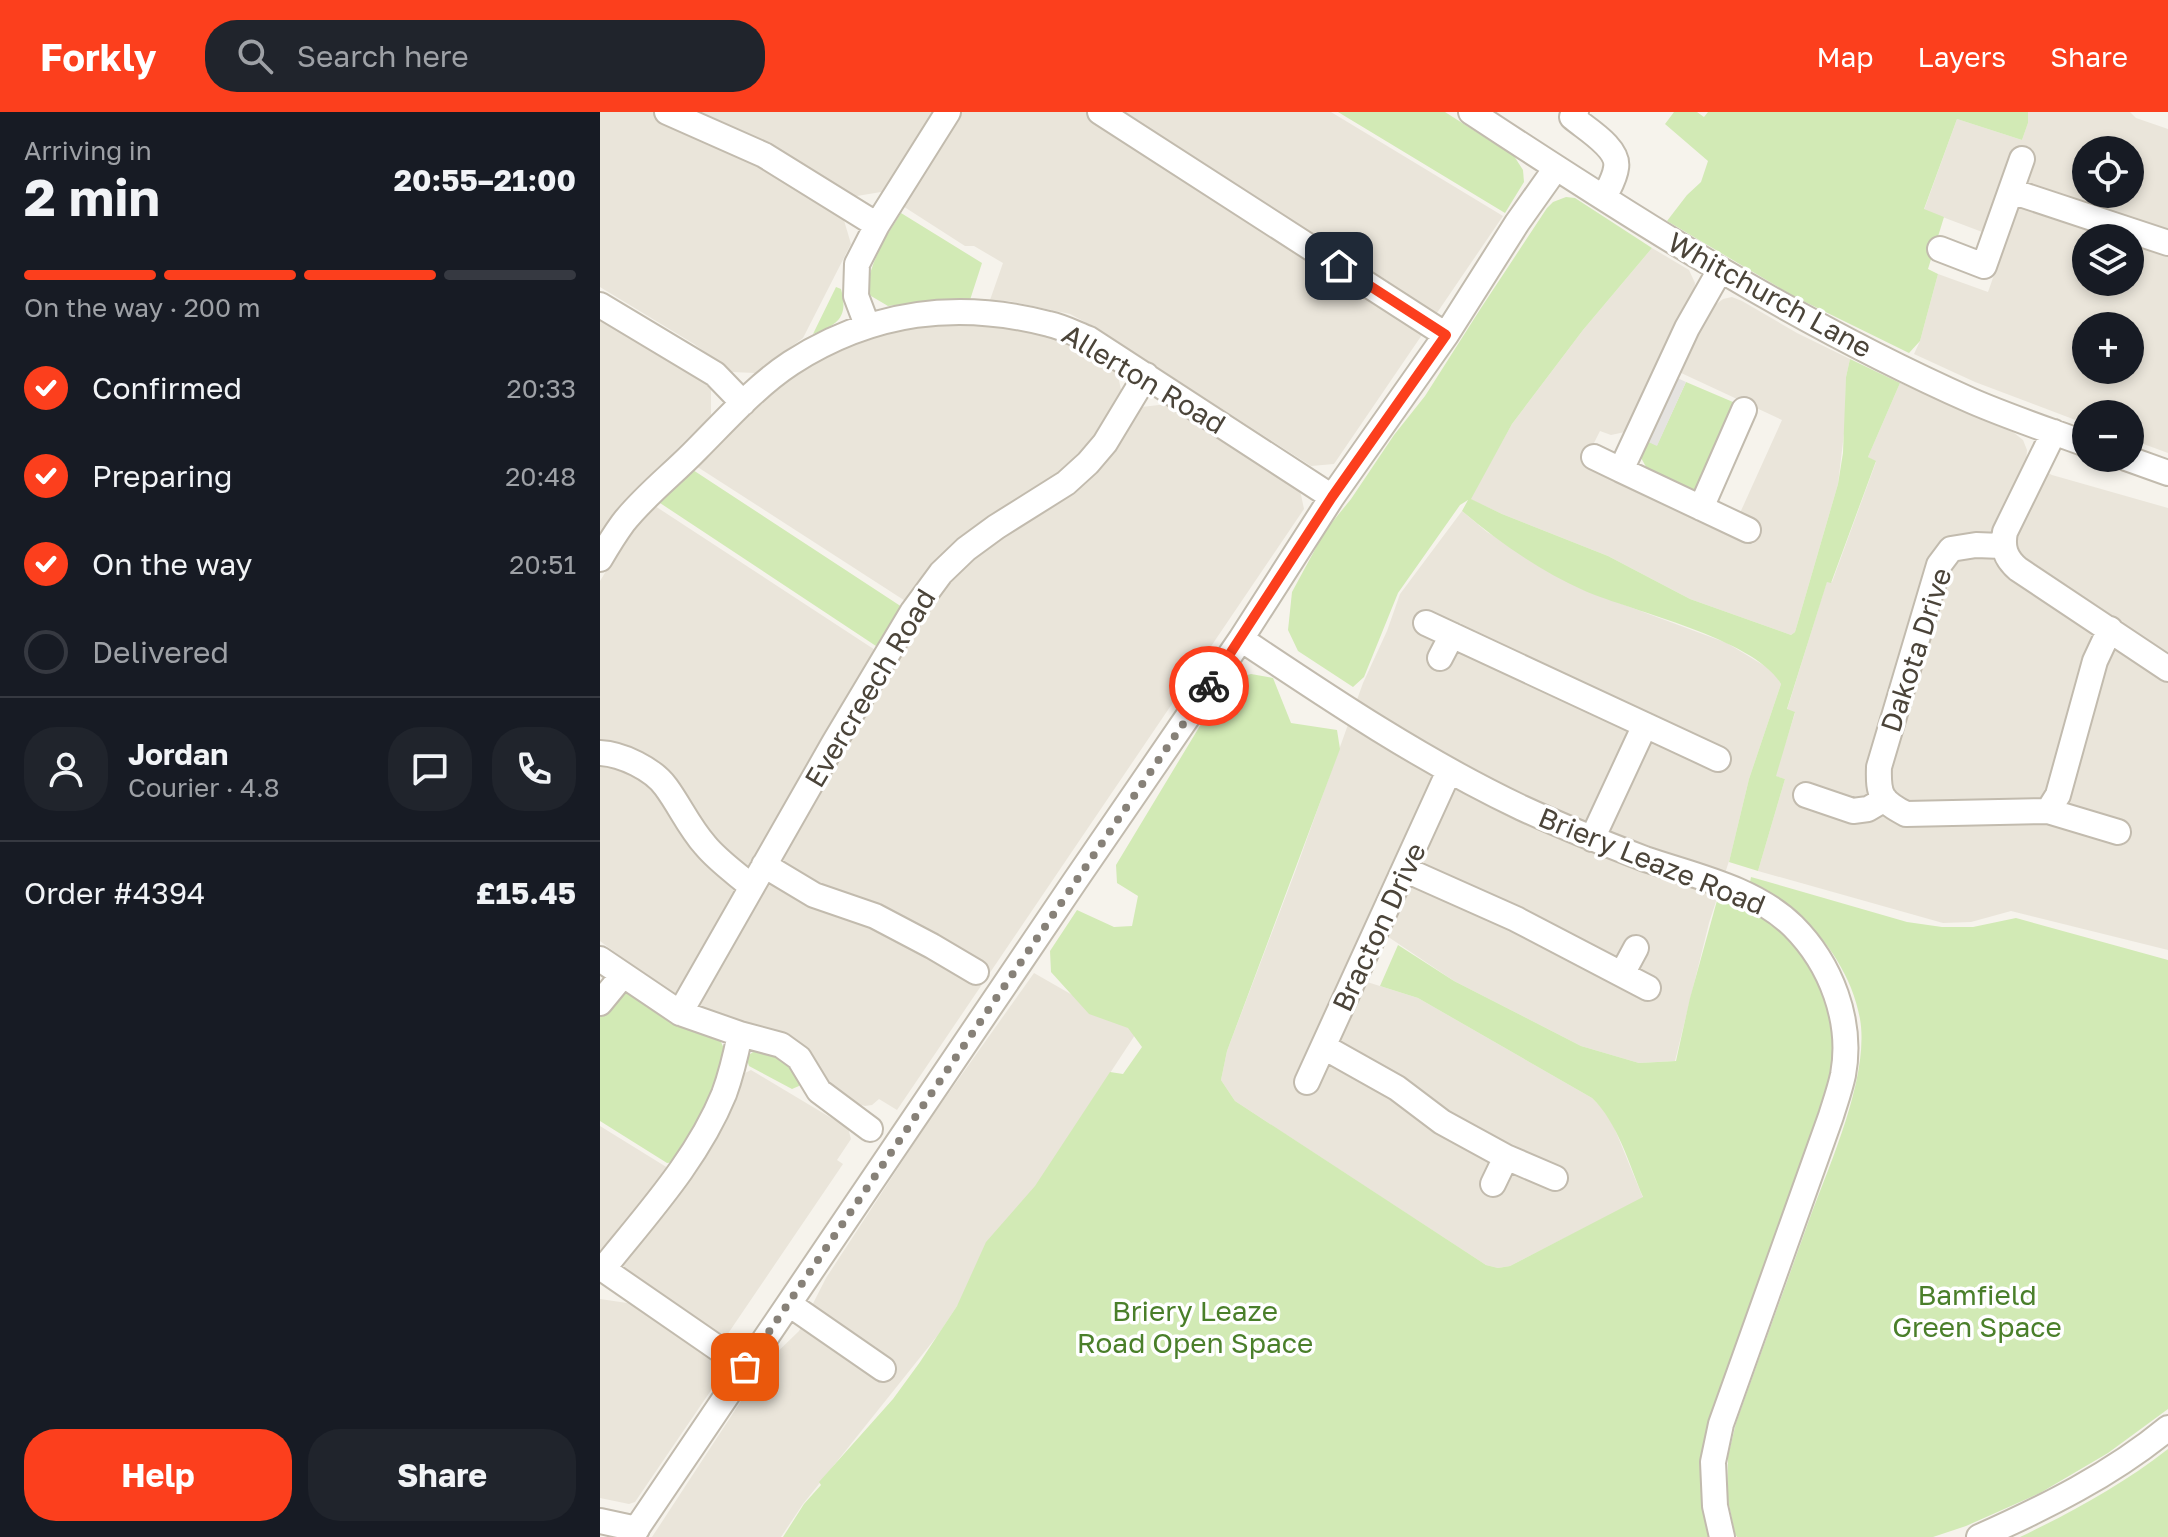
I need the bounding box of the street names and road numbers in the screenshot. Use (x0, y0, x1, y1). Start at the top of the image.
street label: Whitchurch Lane (1663, 225, 1878, 364)
street label: Allerton Road (1057, 317, 1232, 440)
street label: Dakota Drive (1873, 563, 1958, 736)
street label: Evercreech Road (797, 583, 942, 793)
street label: Briery Leaze Road (1534, 800, 1770, 921)
street label: Bracton Drive (1325, 837, 1432, 1016)

